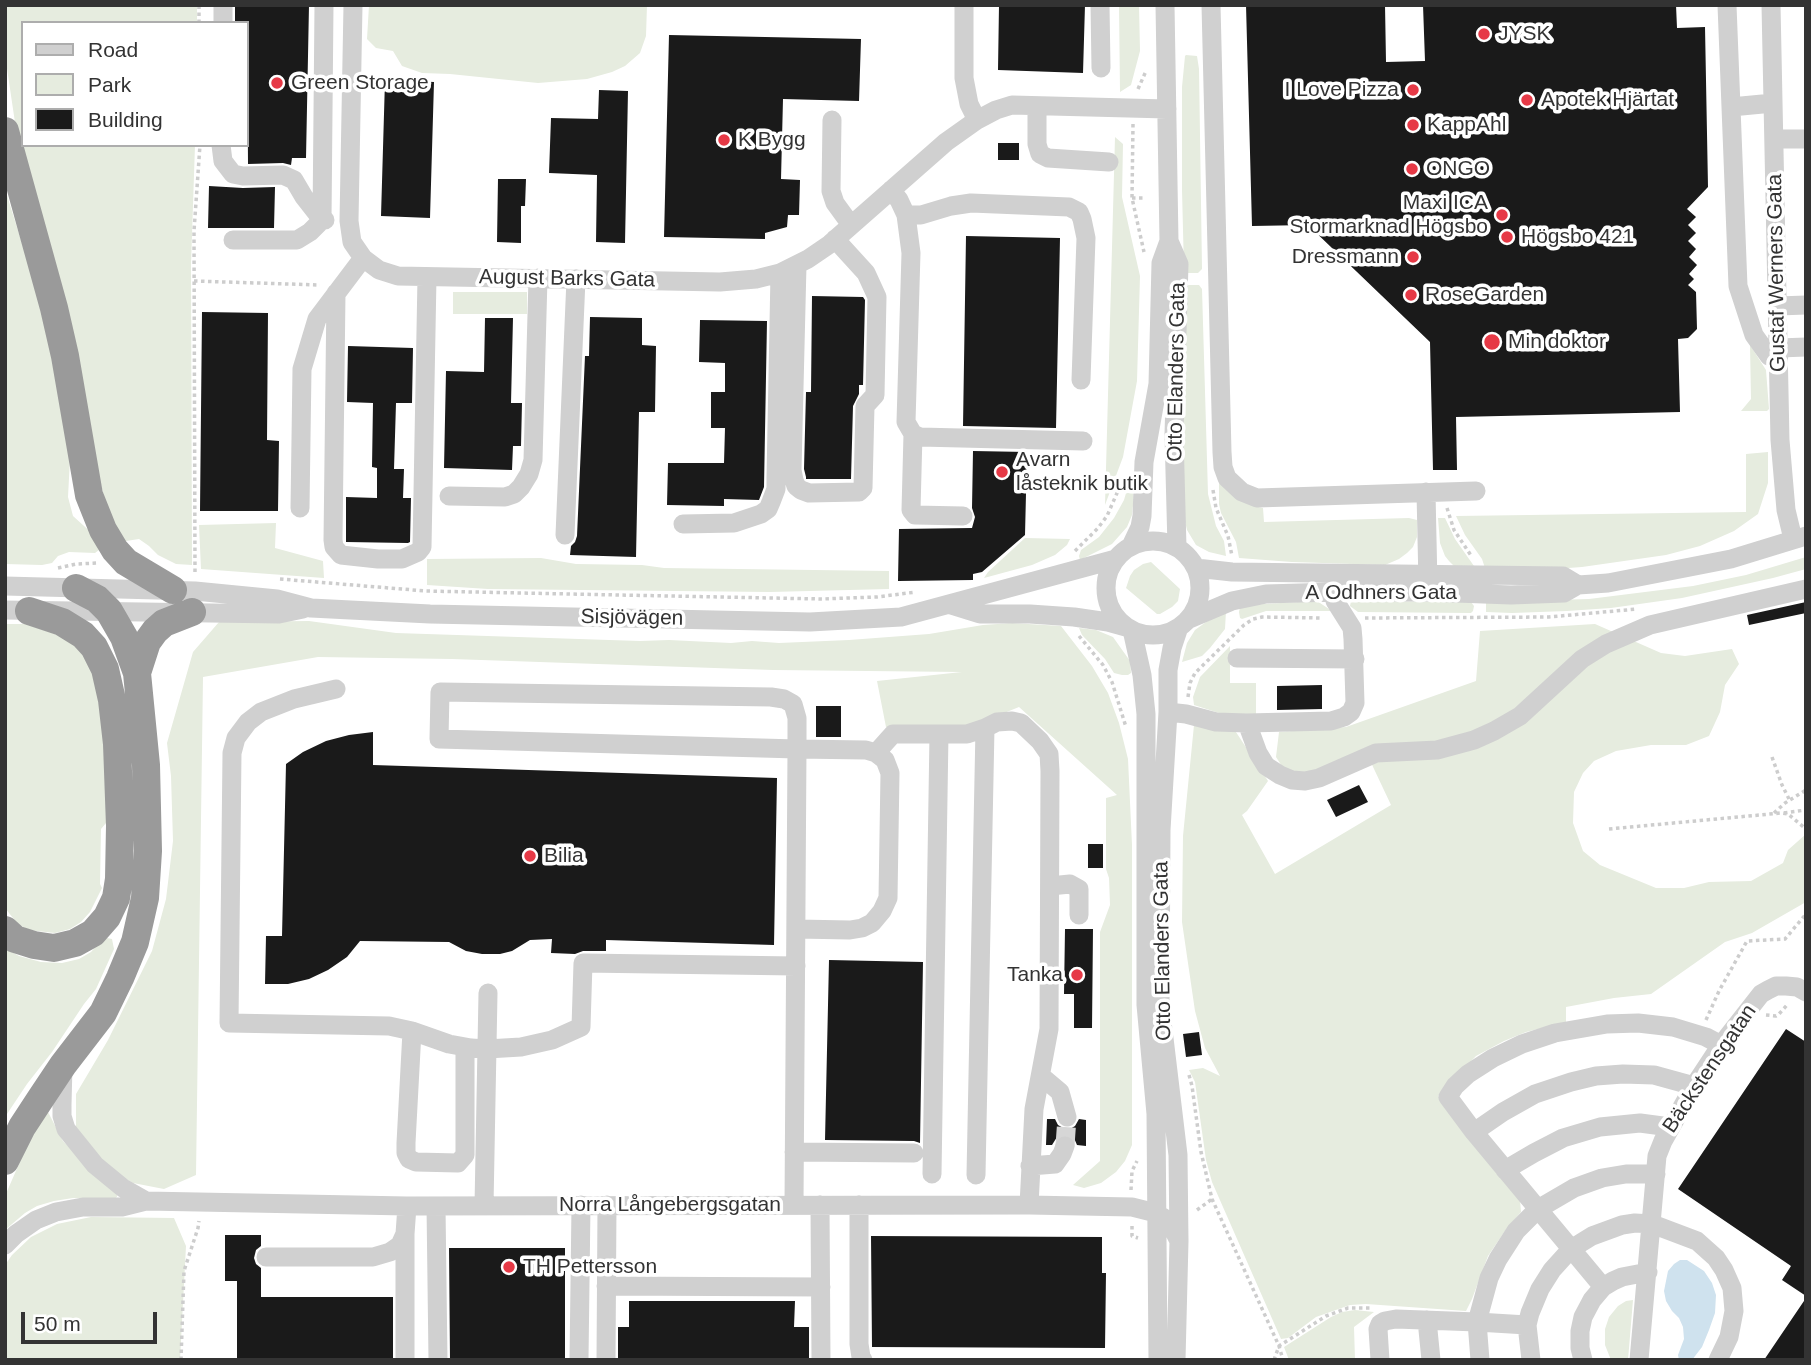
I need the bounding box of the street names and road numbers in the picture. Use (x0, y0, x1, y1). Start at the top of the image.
street label: Gustaf Werners Gata (1763, 174, 1791, 372)
street label: August Barks Gata (479, 265, 655, 293)
street label: Otto Elanders Gata (1163, 282, 1191, 462)
street label: A Odhners Gata (1305, 580, 1457, 606)
street label: Sisjövägen (580, 605, 684, 631)
street label: Otto Elanders Gata (1149, 861, 1177, 1041)
street label: Bäckstensgatan (1658, 1000, 1762, 1138)
street label: Norra Långebergsgatan (559, 1192, 781, 1218)

